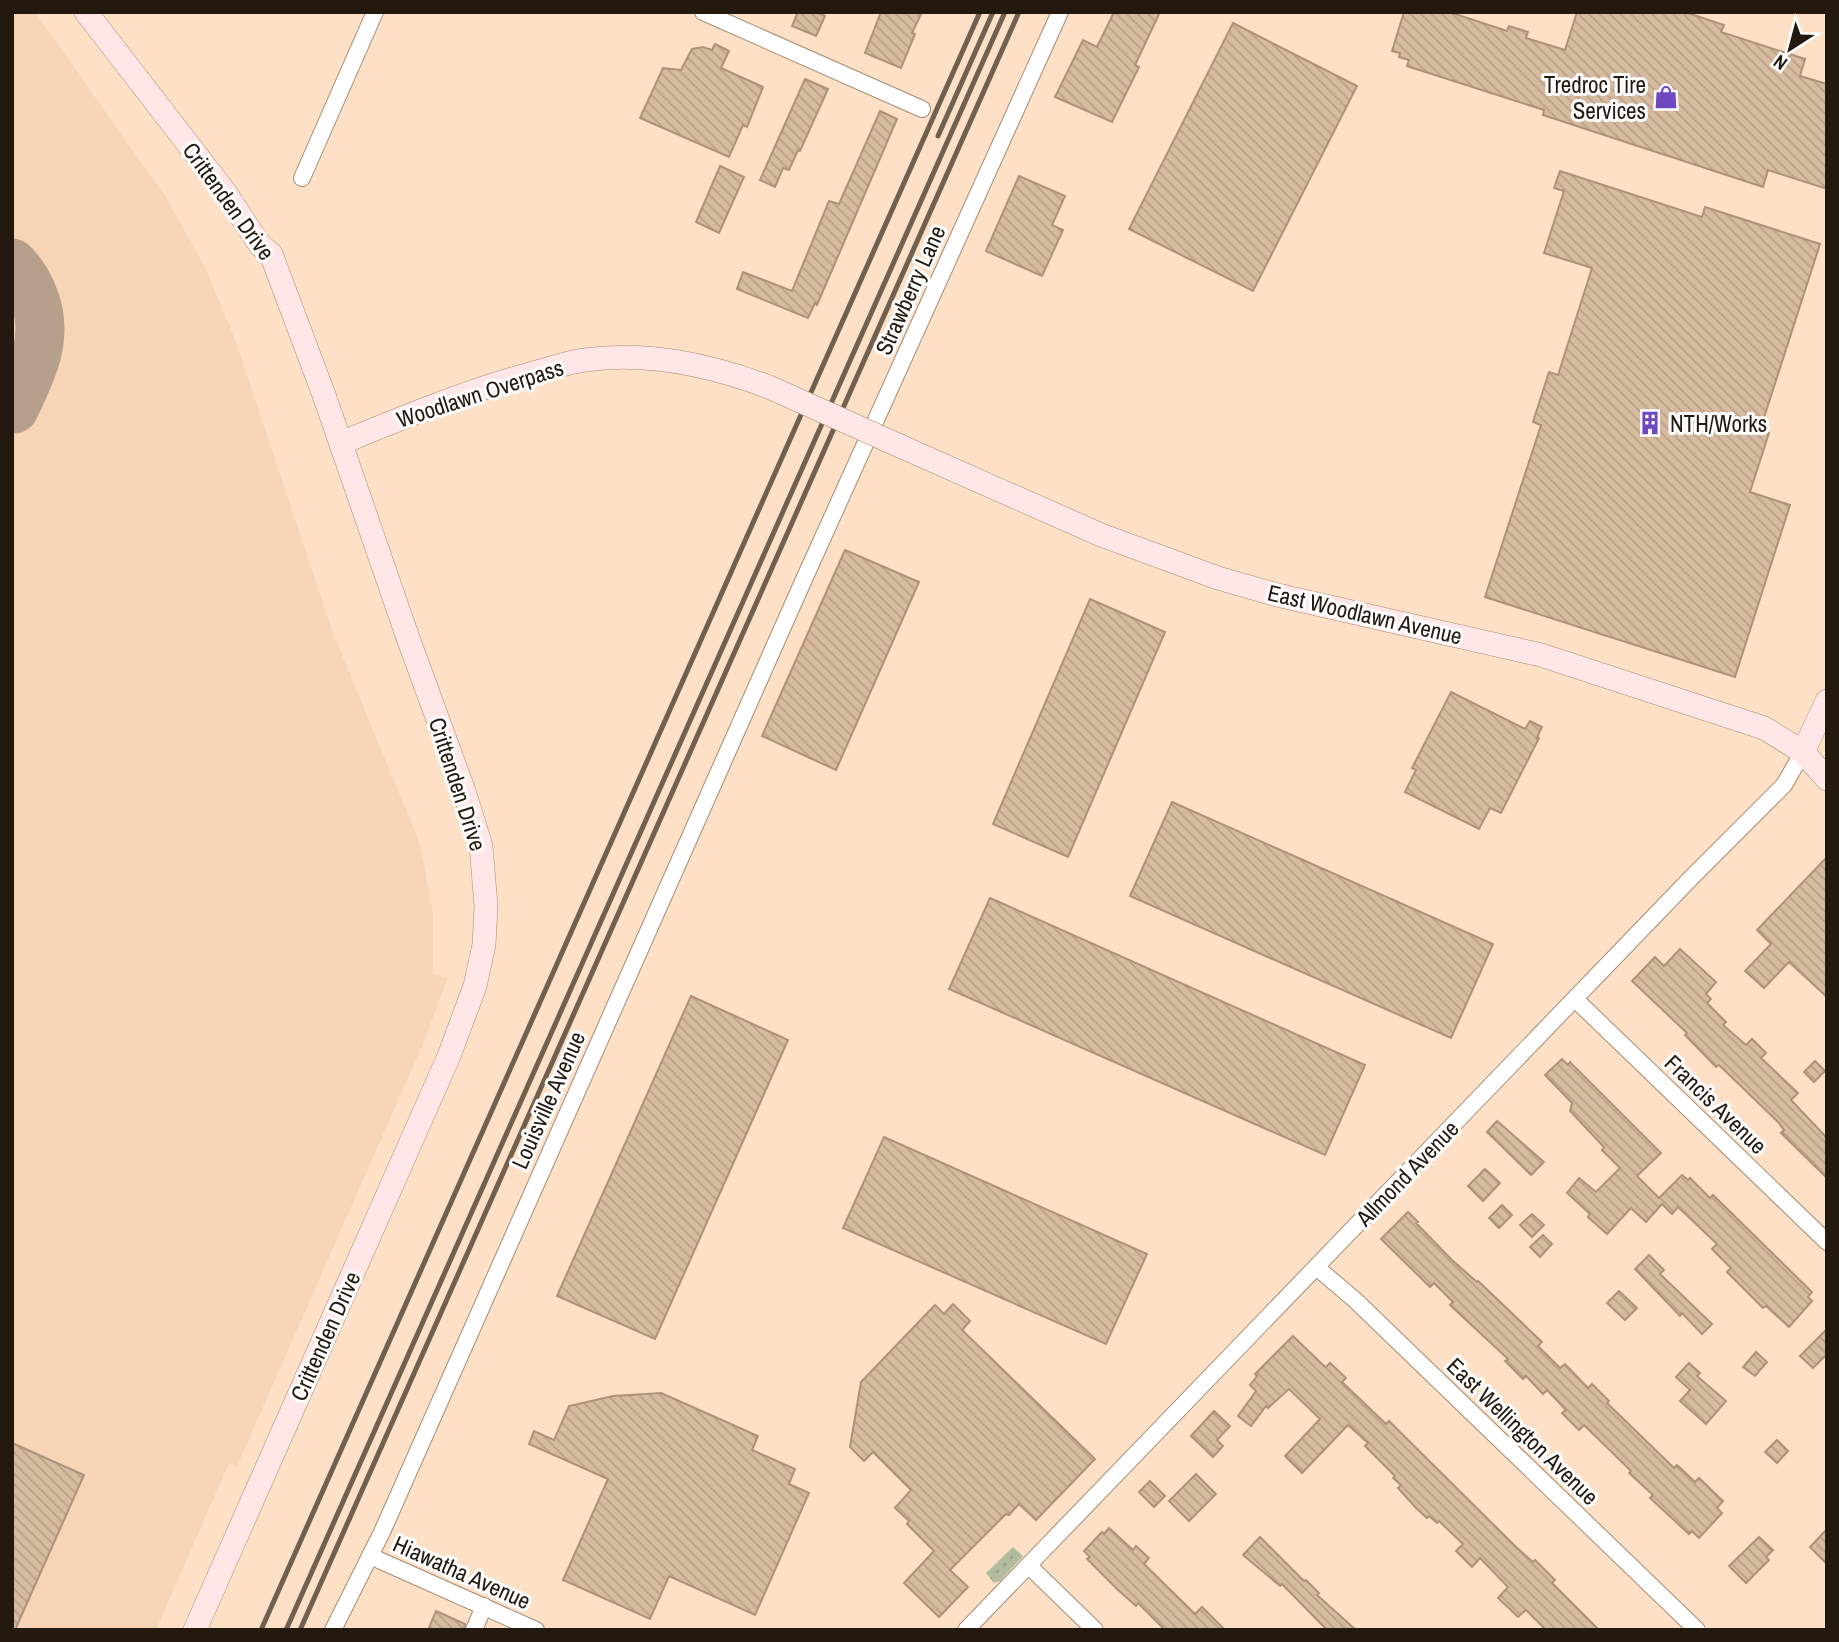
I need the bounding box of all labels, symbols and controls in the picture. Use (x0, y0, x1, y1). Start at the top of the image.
north arrow (1755, 14, 1825, 84)
text: N (1768, 49, 1792, 77)
place label: Tredroc Tire Services (1544, 69, 1646, 126)
shop icon: Tredroc Tire Services (1652, 83, 1680, 111)
street label: Crittenden Drive (176, 136, 282, 266)
street label: Strawberry Lane (868, 220, 952, 360)
street label: Woodlawn Overpass (393, 351, 567, 435)
place label: NTH/Works (1670, 408, 1767, 439)
building icon: NTH/Works (1636, 409, 1664, 437)
street label: East Woodlawn Avenue (1265, 577, 1465, 651)
street label: Crittenden Drive (422, 713, 494, 855)
street label: Louisville Avenue (504, 1026, 592, 1174)
street label: Francis Avenue (1658, 1047, 1774, 1161)
street label: Allmond Avenue (1348, 1113, 1465, 1233)
street label: Crittenden Drive (283, 1266, 367, 1406)
street label: East Wellington Avenue (1440, 1351, 1606, 1511)
street label: Hiawatha Avenue (388, 1528, 536, 1616)

